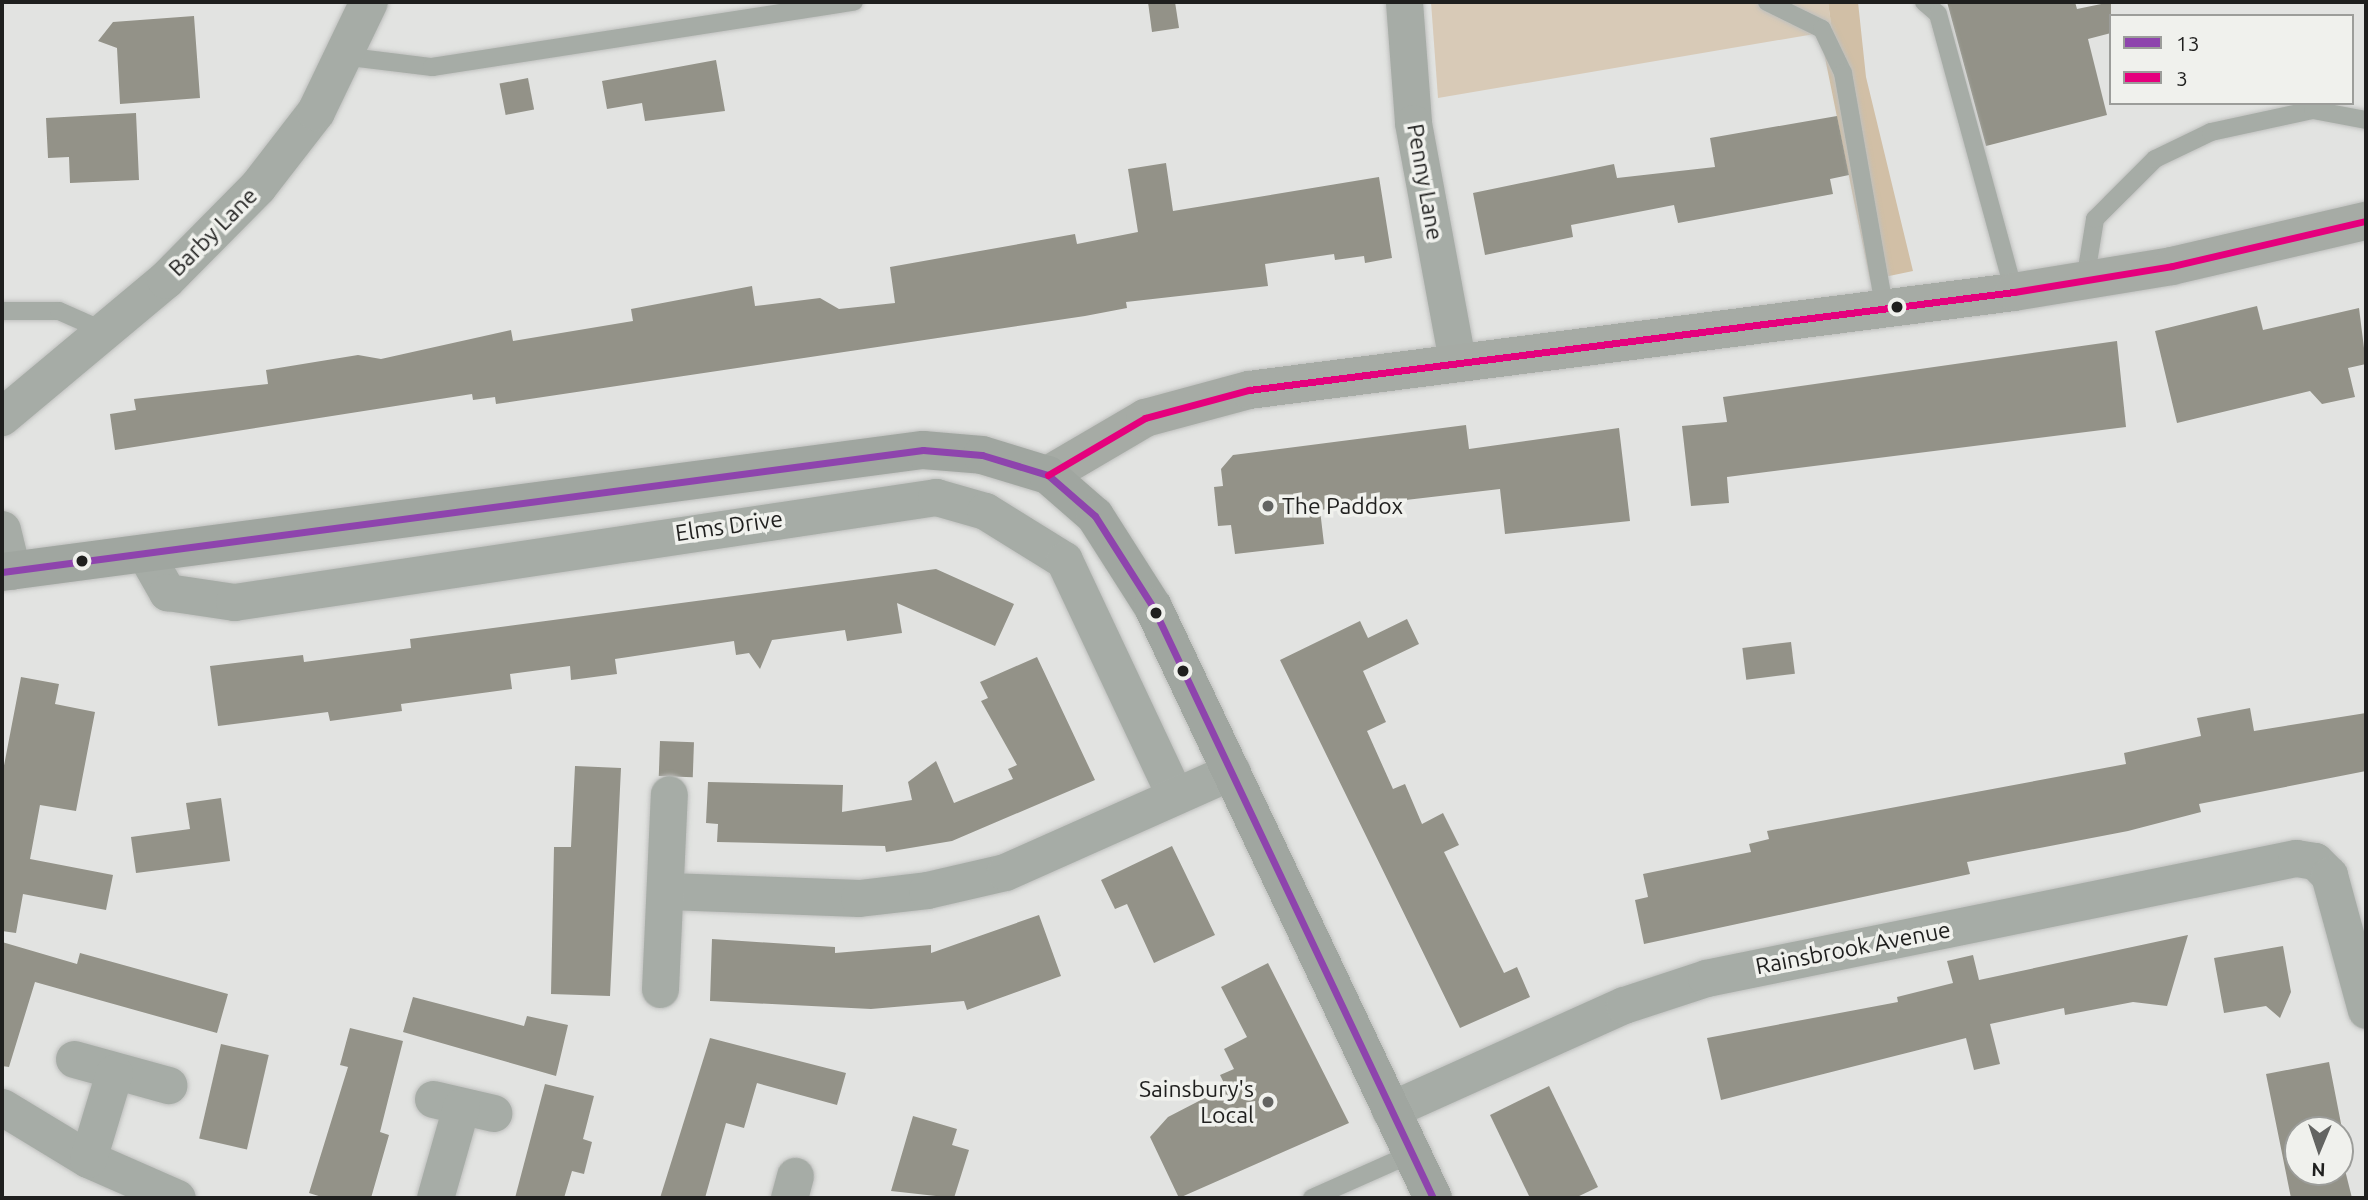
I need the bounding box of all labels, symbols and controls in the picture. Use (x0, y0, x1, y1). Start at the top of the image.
legend (2109, 14, 2354, 105)
text: 13 (2176, 31, 2200, 55)
text: 3 (2176, 66, 2188, 90)
street label: Penny Lane (1401, 122, 1449, 242)
street label: Barby Lane (163, 182, 263, 282)
unlabelled marker (1890, 300, 1904, 314)
place label: The Paddox (1282, 492, 1403, 520)
marker: The Paddox (1260, 498, 1276, 514)
street label: Elms Drive (673, 505, 785, 547)
unlabelled marker (75, 554, 89, 568)
unlabelled marker (1149, 606, 1163, 620)
unlabelled marker (1176, 664, 1190, 678)
street label: Rainsbrook Avenue (1753, 916, 1953, 980)
place label: Sainsbury's Local (1139, 1075, 1254, 1129)
marker: Sainsbury's Local (1260, 1094, 1276, 1110)
north arrow (2284, 1116, 2354, 1186)
text: N (2311, 1159, 2326, 1181)

